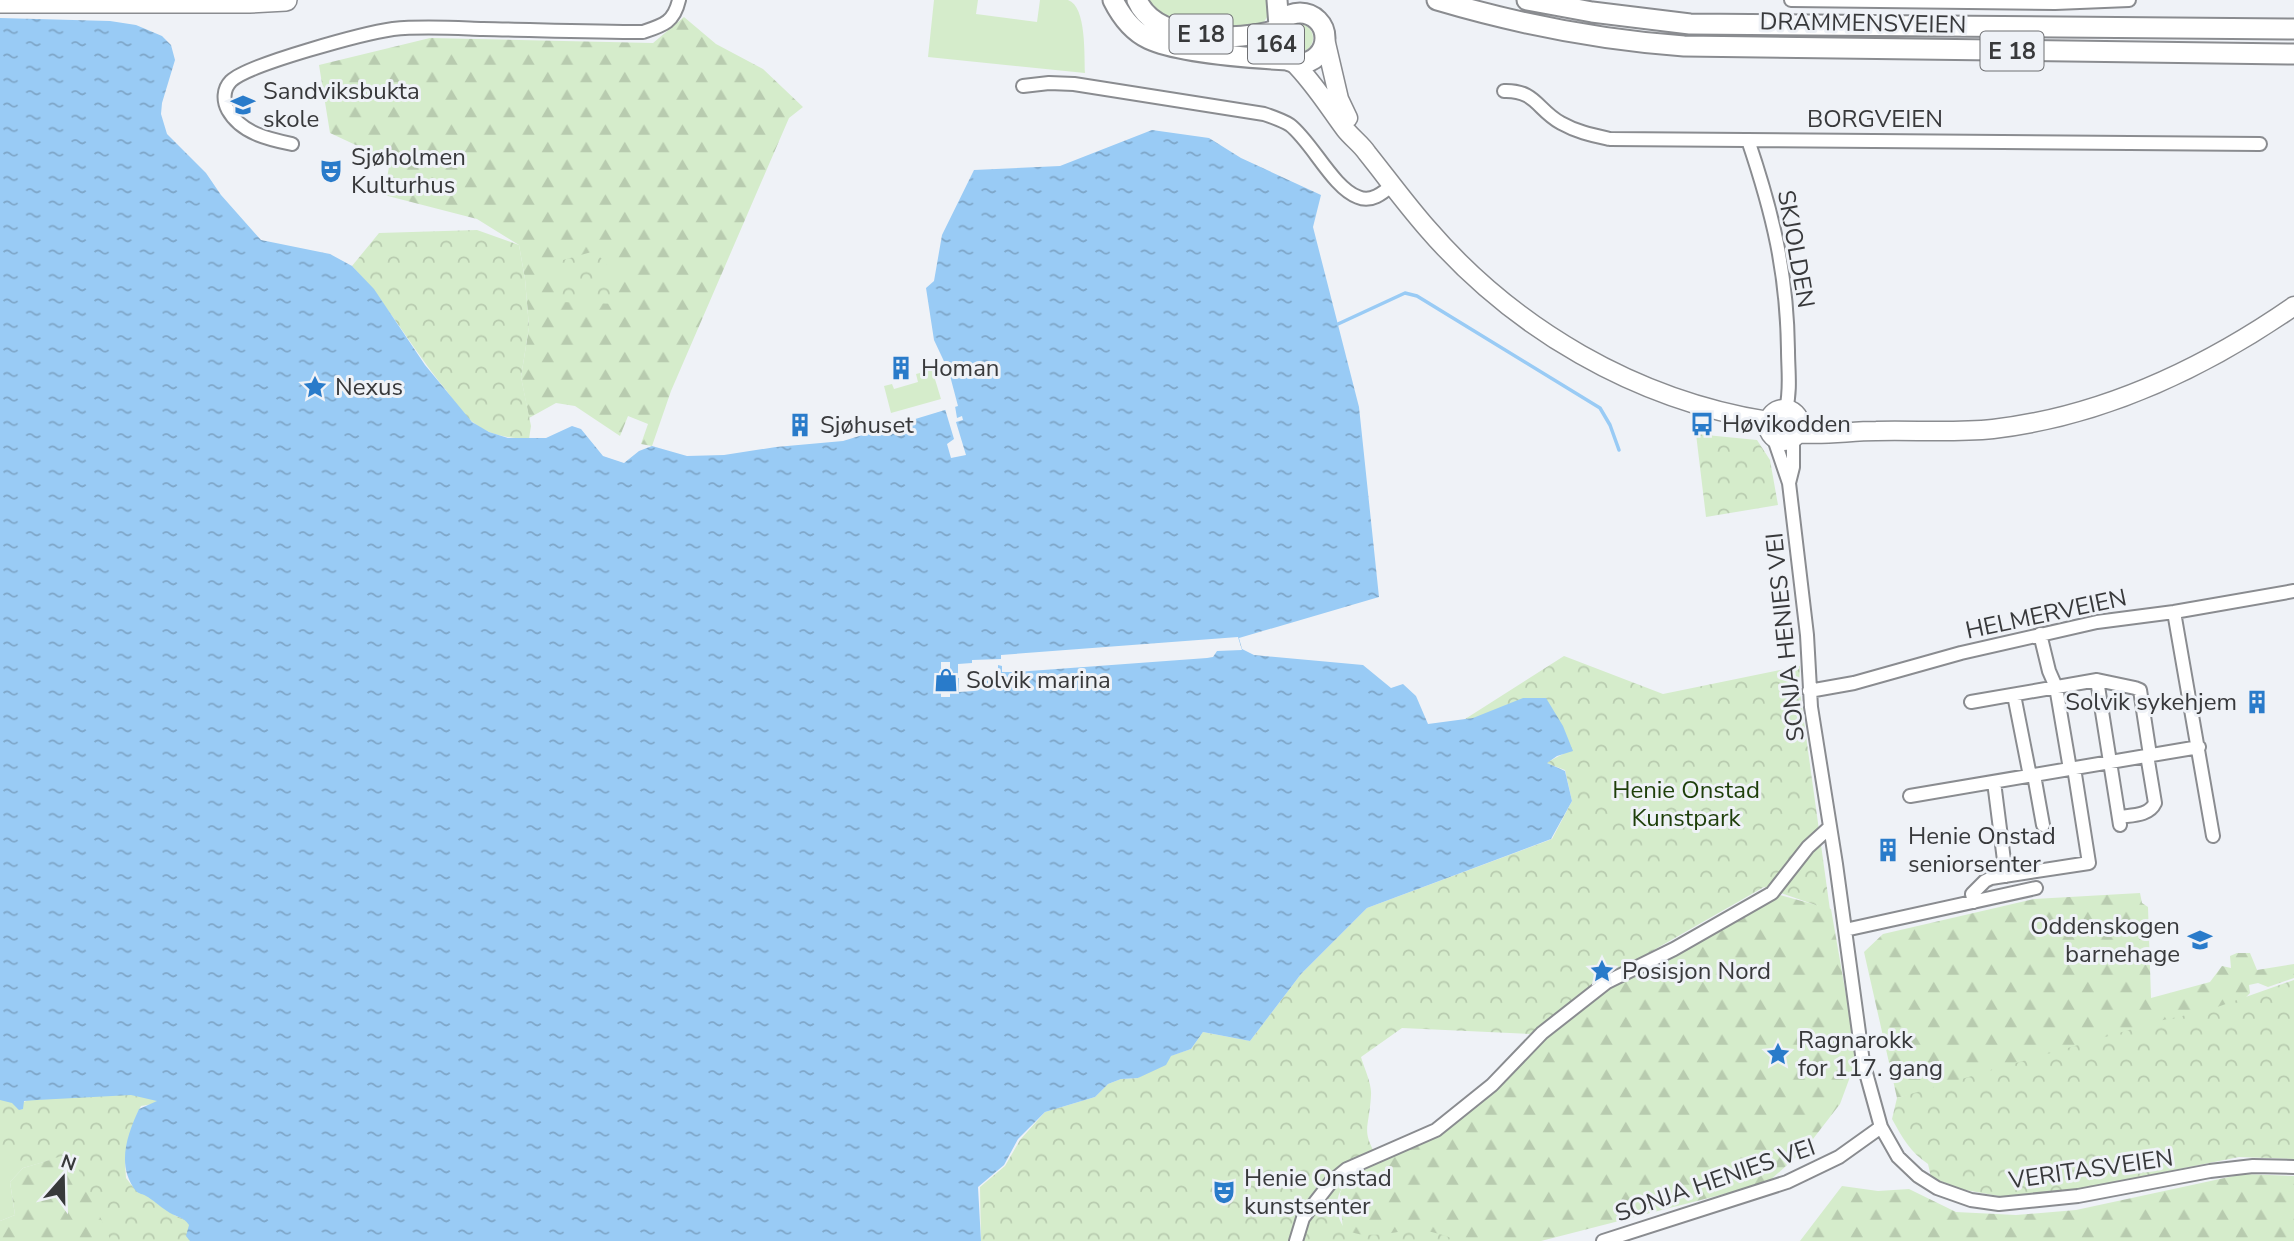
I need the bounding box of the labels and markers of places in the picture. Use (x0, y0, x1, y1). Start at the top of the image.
place label: Sandviksbukta skole (263, 75, 420, 135)
school or university icon: Sandviksbukta skole (229, 91, 257, 119)
place label: Sjøholmen Kulturhus (351, 141, 466, 201)
theatre icon: Sjøholmen Kulturhus (317, 157, 345, 185)
place label: Homan (921, 352, 1000, 384)
building icon: Homan (887, 354, 915, 382)
place label: Nexus (335, 371, 403, 403)
place icon: Nexus (301, 373, 329, 401)
place label: Høvikodden (1722, 408, 1851, 440)
place label: Sjøhuset (820, 409, 914, 441)
bus stop icon: Høvikodden (1688, 410, 1716, 438)
building icon: Sjøhuset (786, 411, 814, 439)
place label: Solvik marina (966, 664, 1111, 696)
shop icon: Solvik marina (932, 666, 960, 694)
place label: Solvik sykehjem (2065, 686, 2237, 718)
building icon: Solvik sykehjem (2243, 688, 2271, 716)
place label: Henie Onstad seniorsenter (1908, 820, 2056, 880)
building icon: Henie Onstad seniorsenter (1874, 836, 1902, 864)
place label: Oddenskogen barnehage (2030, 910, 2180, 970)
school or university icon: Oddenskogen barnehage (2186, 926, 2214, 954)
place label: Posisjon Nord (1622, 955, 1771, 987)
place icon: Posisjon Nord (1588, 957, 1616, 985)
place label: Ragnarokk for 117. gang (1798, 1024, 1943, 1084)
place icon: Ragnarokk for 117. gang (1764, 1040, 1792, 1068)
place label: Henie Onstad kunstsenter (1244, 1162, 1392, 1222)
theatre icon: Henie Onstad kunstsenter (1210, 1178, 1238, 1206)

